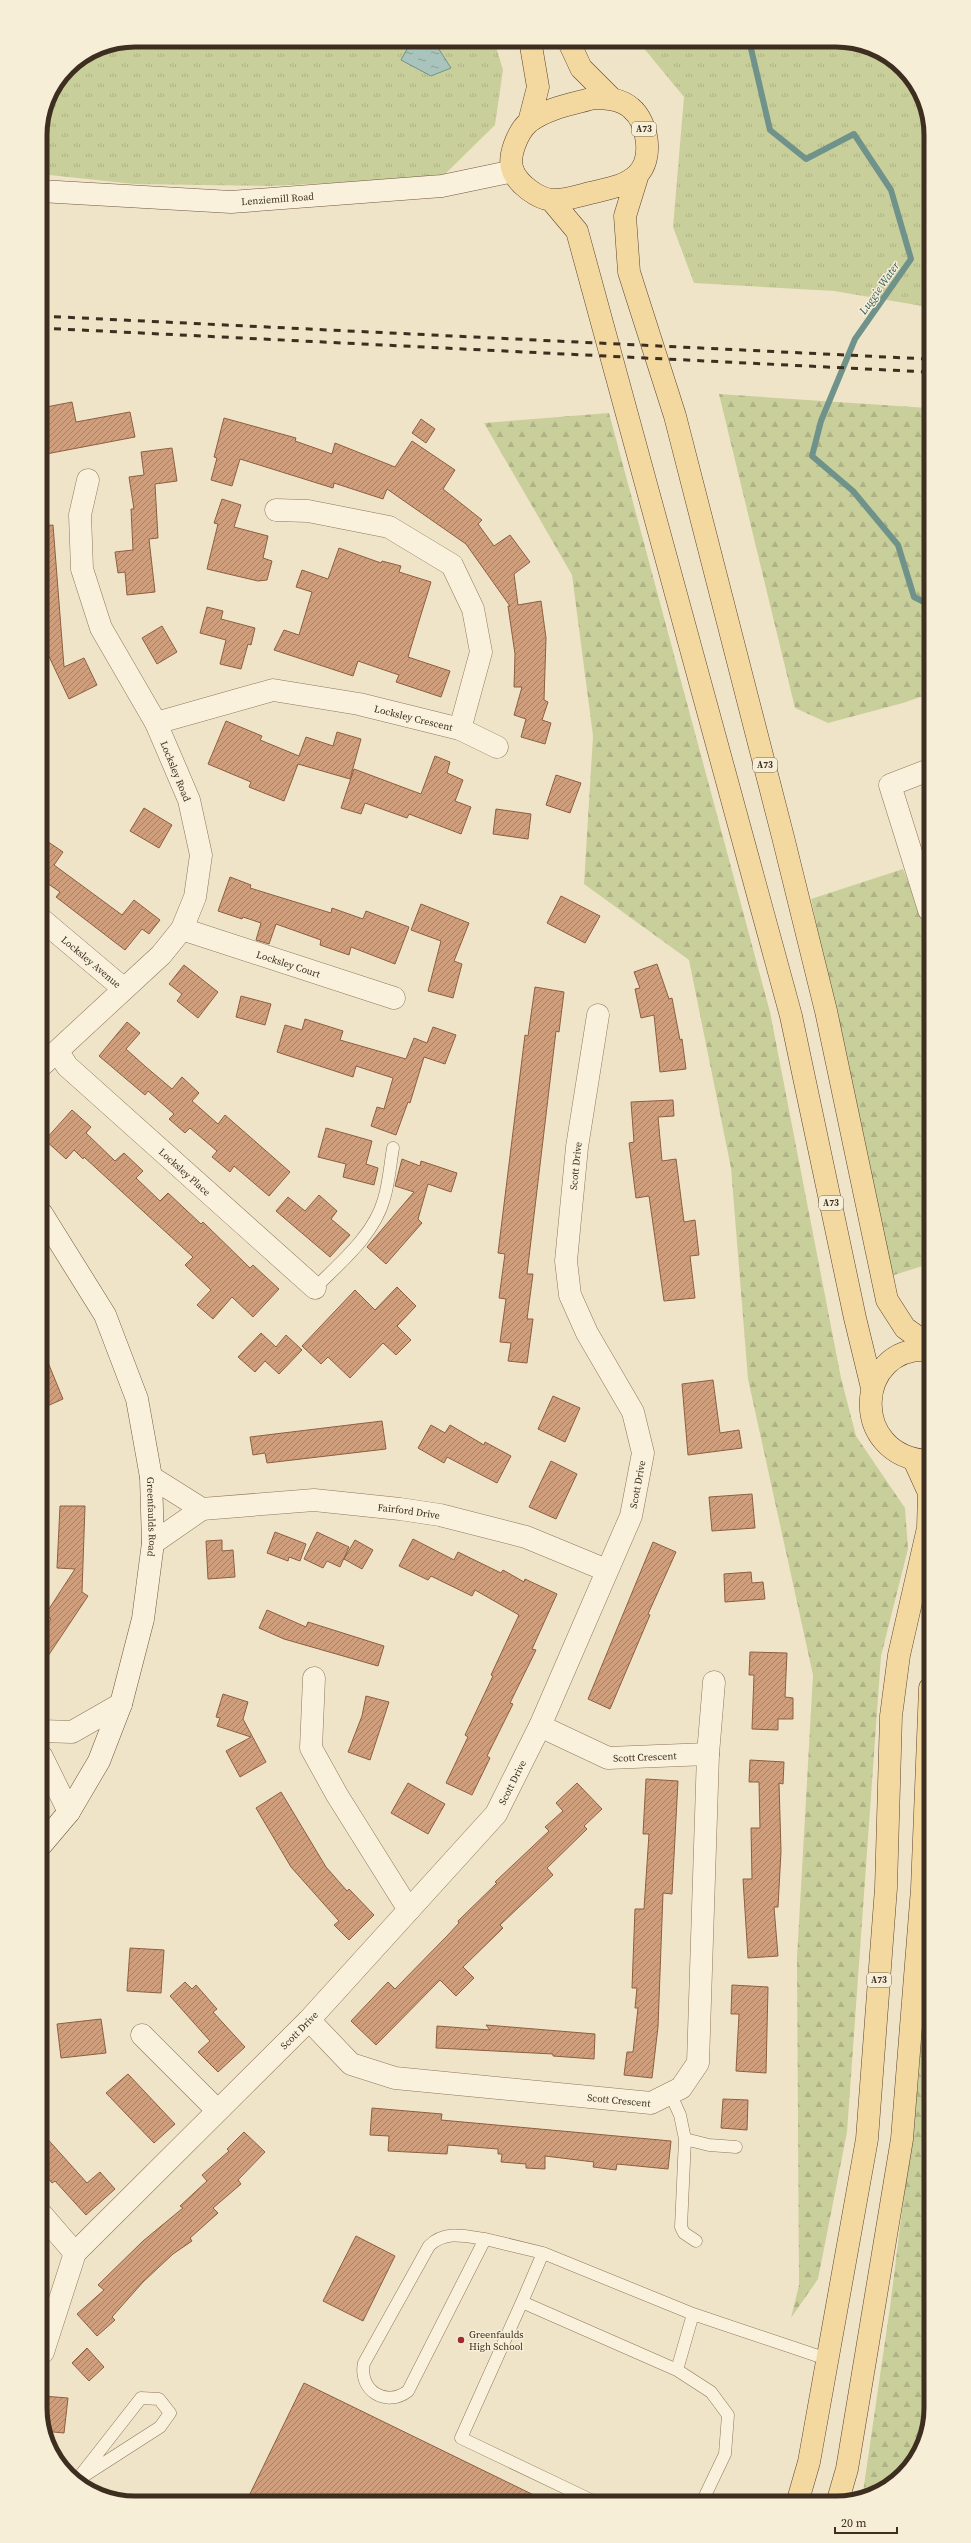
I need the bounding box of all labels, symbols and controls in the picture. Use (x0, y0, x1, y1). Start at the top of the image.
road number: A73 (632, 122, 656, 136)
street label: Lenziemill Road (241, 190, 315, 208)
water label: Luggie Water (855, 259, 903, 318)
street label: Locksley Crescent (373, 702, 455, 734)
street label: Locksley Road (158, 739, 194, 804)
road number: A73 (753, 758, 777, 772)
street label: Locksley Avenue (59, 933, 124, 991)
street label: Locksley Court (255, 948, 323, 981)
street label: Scott Drive (567, 1141, 585, 1191)
street label: Locksley Place (156, 1145, 213, 1199)
road number: A73 (819, 1196, 843, 1210)
street label: Scott Drive (627, 1459, 648, 1509)
street label: Greenfaulds Road (144, 1477, 159, 1558)
street label: Fairford Drive (377, 1501, 441, 1522)
street label: Scott Crescent (613, 1749, 678, 1765)
street label: Scott Drive (496, 1758, 529, 1807)
road number: A73 (867, 1973, 891, 1987)
street label: Scott Drive (277, 2009, 321, 2052)
street label: Scott Crescent (587, 2091, 652, 2110)
place label: Greenfaulds High School (469, 2328, 524, 2353)
marker: Greenfaulds High School (456, 2335, 466, 2345)
scale bar (835, 2509, 897, 2535)
text: 20 m (841, 2515, 867, 2531)

